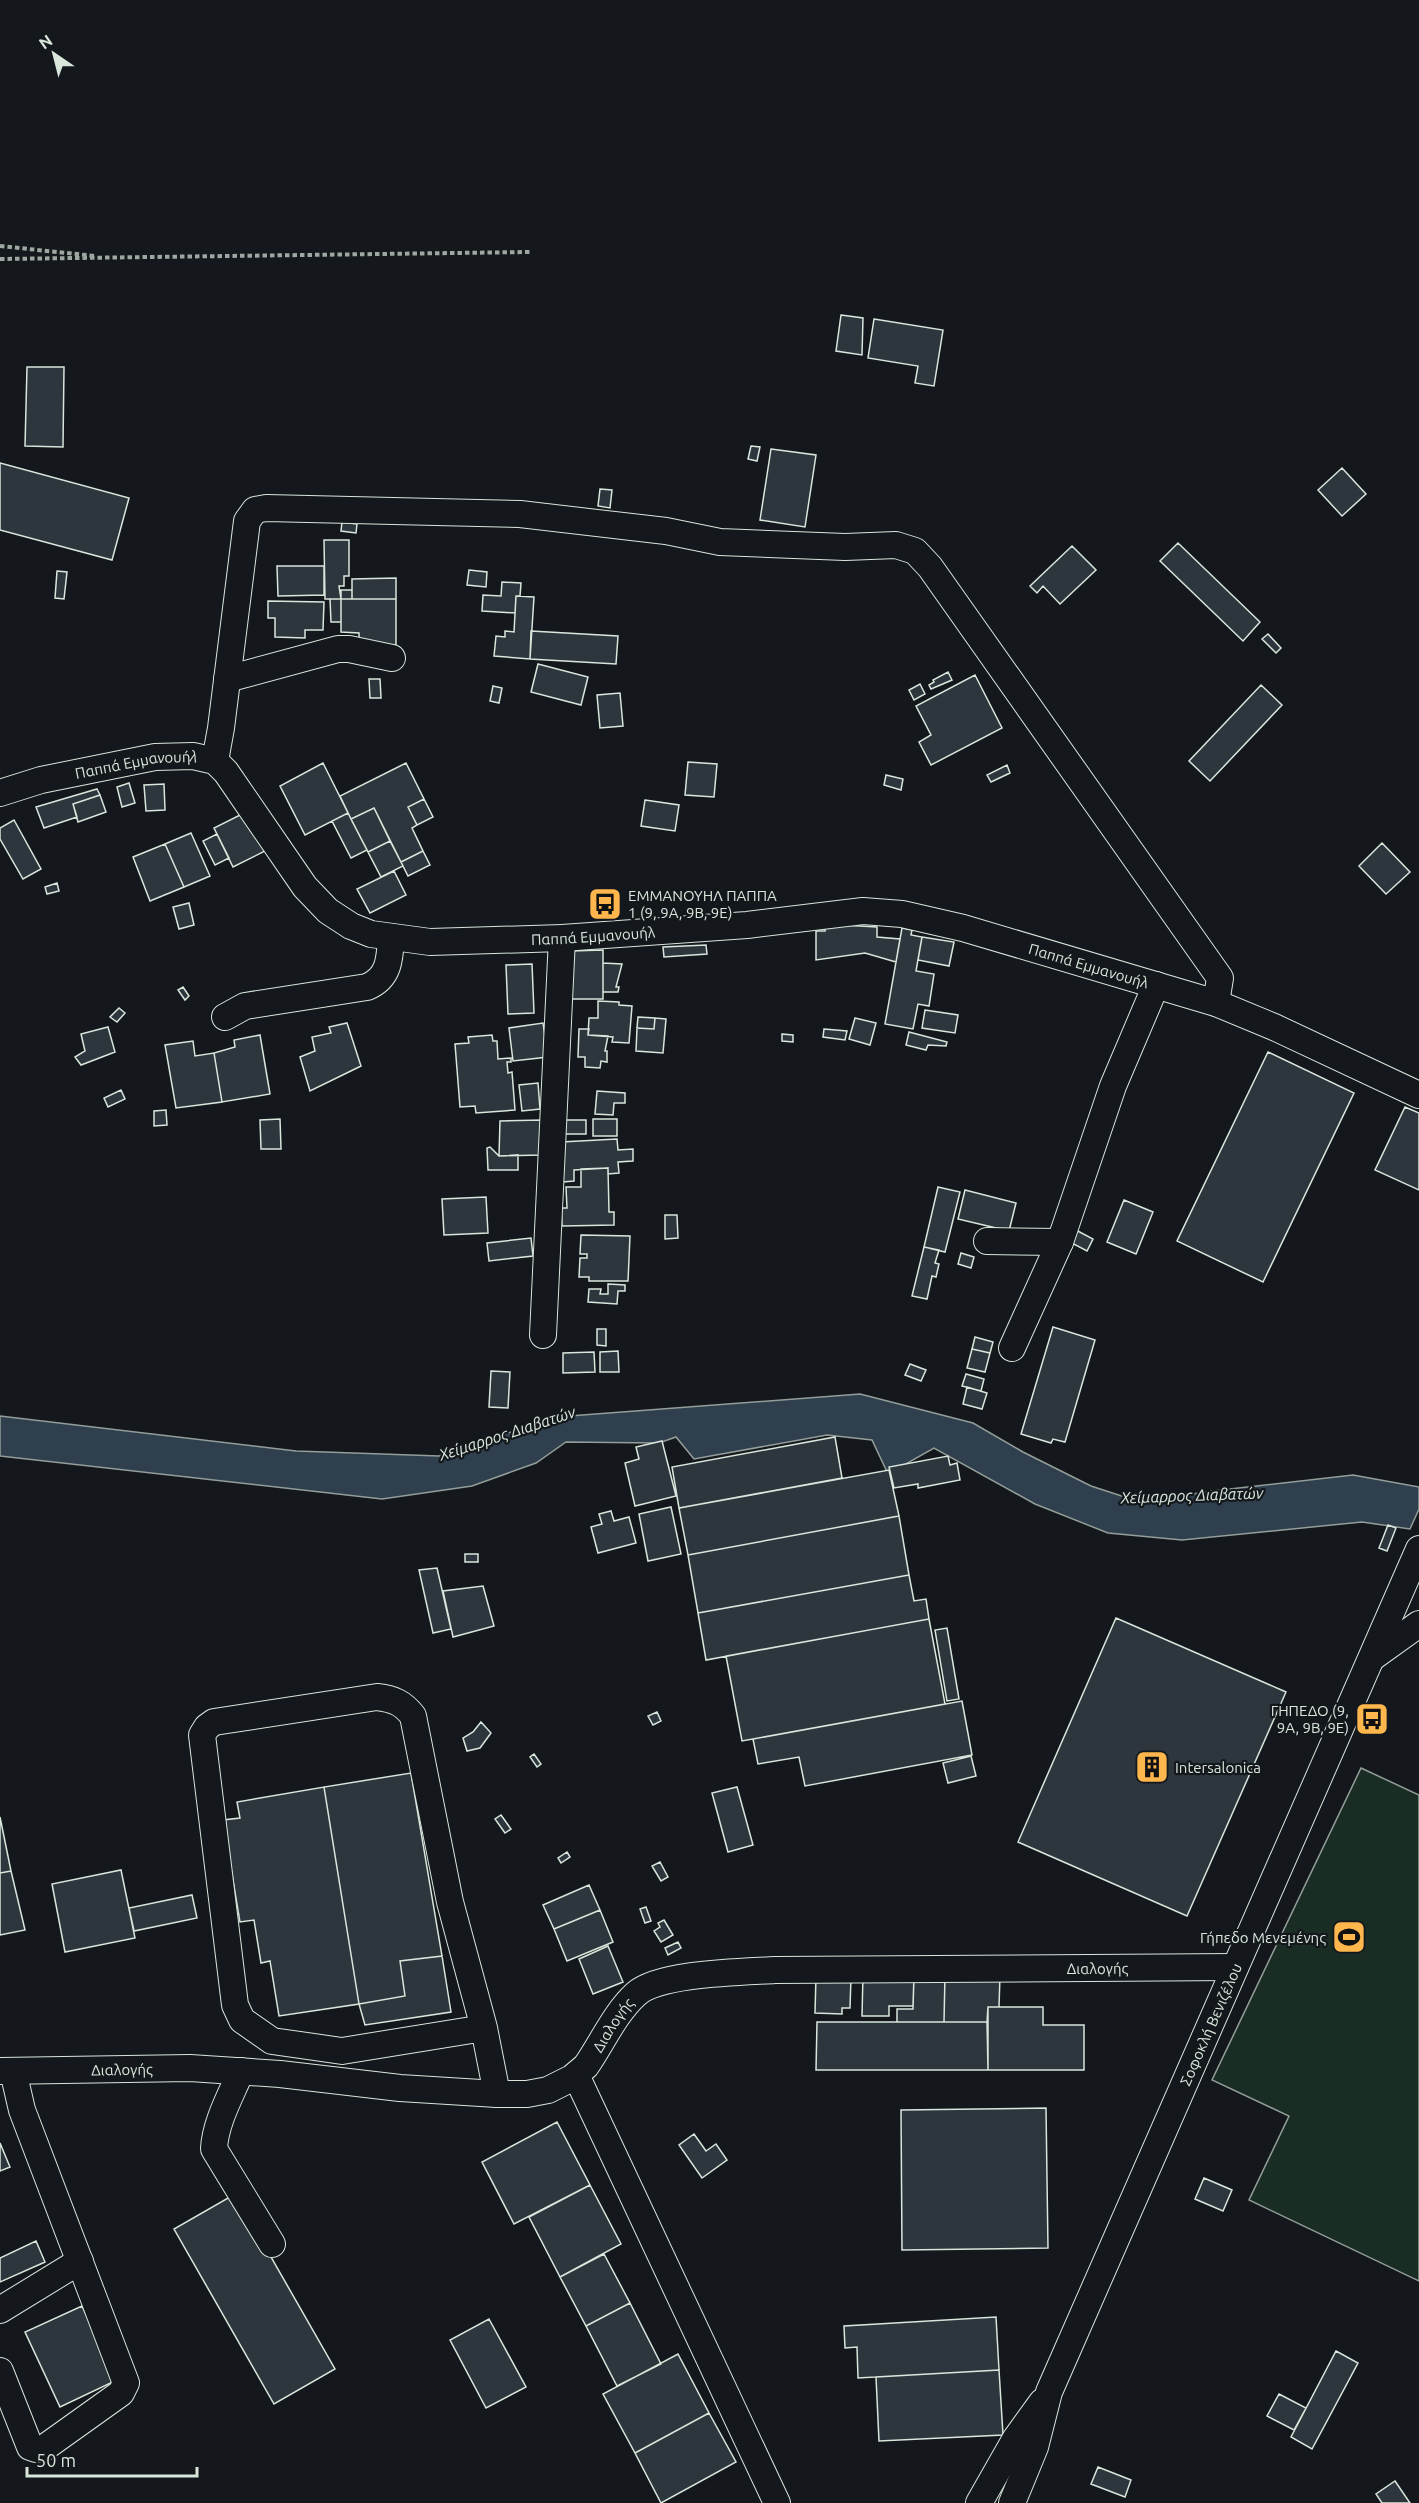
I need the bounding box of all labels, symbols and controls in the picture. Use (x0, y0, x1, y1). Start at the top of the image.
north arrow (24, 24, 84, 84)
text: N (35, 31, 55, 53)
street label: Παππά Εμμανουήλ (73, 747, 200, 781)
bus stop icon: ΕΜΜΑΝΟΥΗΛ ΠΑΠΠΑ 1 (9, 9Α, 9Β, 9Ε) (587, 886, 623, 922)
place label: ΕΜΜΑΝΟΥΗΛ ΠΑΠΠΑ 1 (9, 9Α, 9Β, 9Ε) (628, 887, 777, 921)
street label: Παππά Εμμανουήλ (531, 923, 656, 947)
street label: Παππά Εμμανουήλ (1027, 939, 1151, 991)
water label: Χείμαρρος Διαβατών (436, 1402, 579, 1465)
water label: Χείμαρρος Διαβατών (1120, 1483, 1265, 1508)
bus stop icon: ΓΗΠΕΔΟ (9, 9Α, 9Β, 9Ε) (1354, 1701, 1390, 1737)
place label: ΓΗΠΕΔΟ (9, 9Α, 9Β, 9Ε) (1271, 1702, 1349, 1736)
building icon: Intersalonica (1134, 1749, 1170, 1785)
place label: Intersalonica (1175, 1759, 1261, 1776)
sports icon: Γήπεδο Μενεμένης (1331, 1919, 1367, 1955)
place label: Γήπεδο Μενεμένης (1200, 1929, 1326, 1946)
street label: Διαλογής (1067, 1959, 1128, 1977)
street label: Σοφοκλή Βενιζέλου (1176, 1960, 1245, 2088)
street label: Διαλογής (589, 1994, 637, 2055)
street label: Διαλογής (91, 2060, 153, 2078)
scale bar (27, 2440, 196, 2478)
text: 50 m (36, 2450, 76, 2470)

